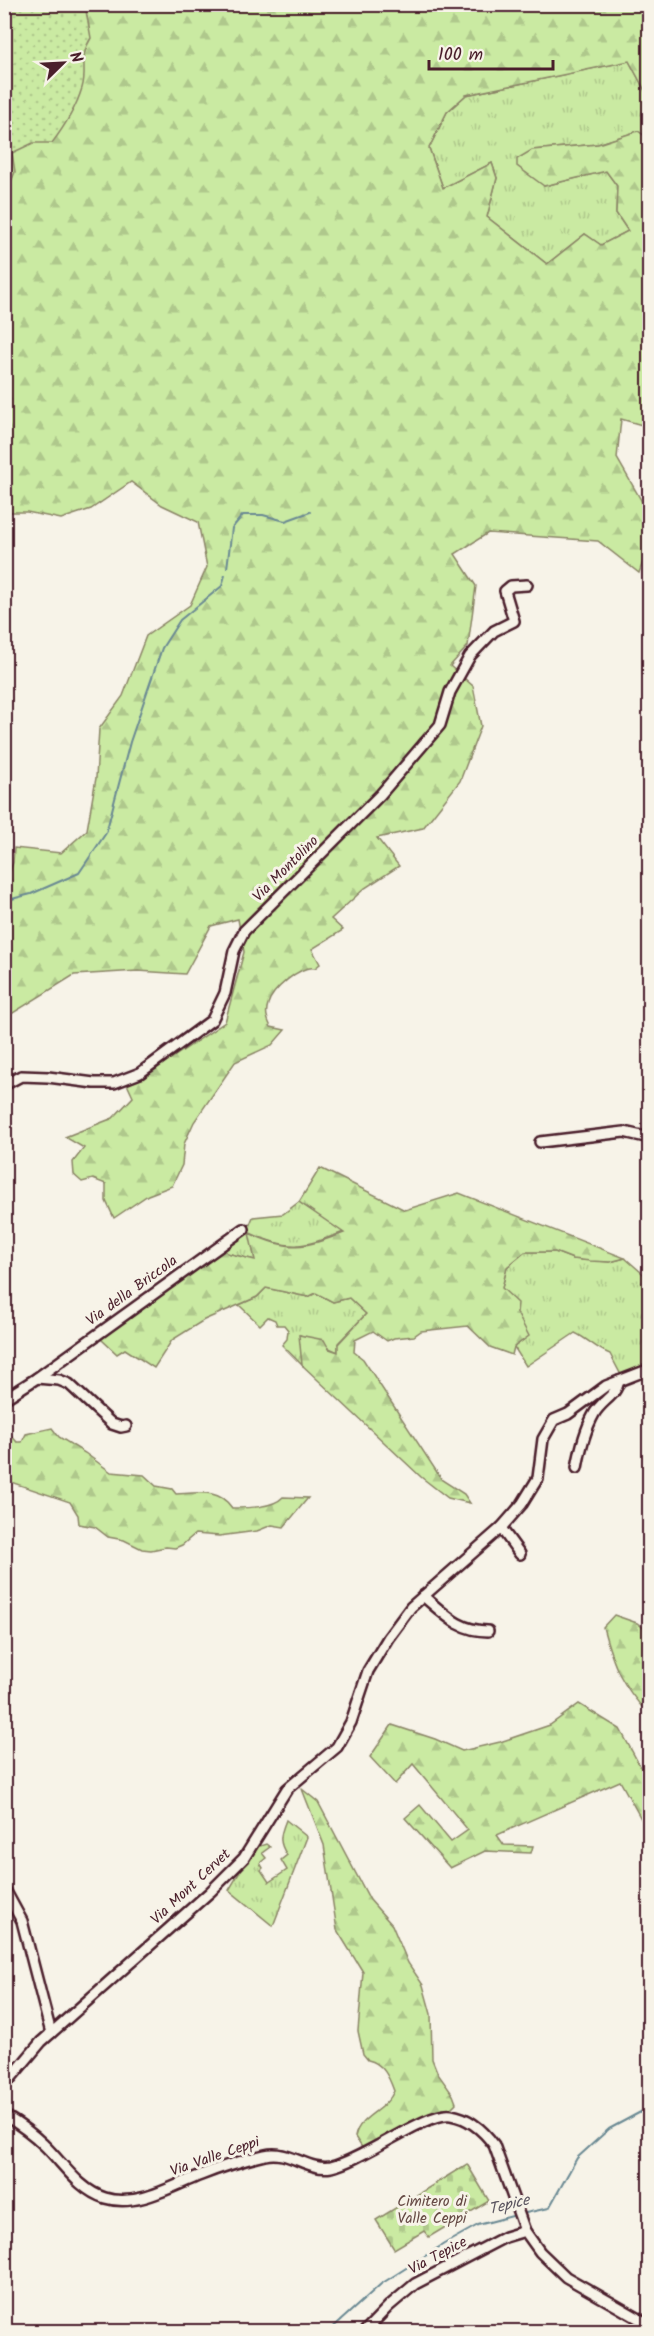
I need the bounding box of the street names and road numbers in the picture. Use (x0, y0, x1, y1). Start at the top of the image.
street label: Via Montolino (247, 830, 325, 908)
street label: Via della Briccola (81, 1249, 183, 1333)
street label: Via Mont Cervet (145, 1843, 237, 1931)
street label: Via Valle Ceppi (167, 2130, 264, 2184)
street label: Via Tepice (404, 2230, 472, 2282)

